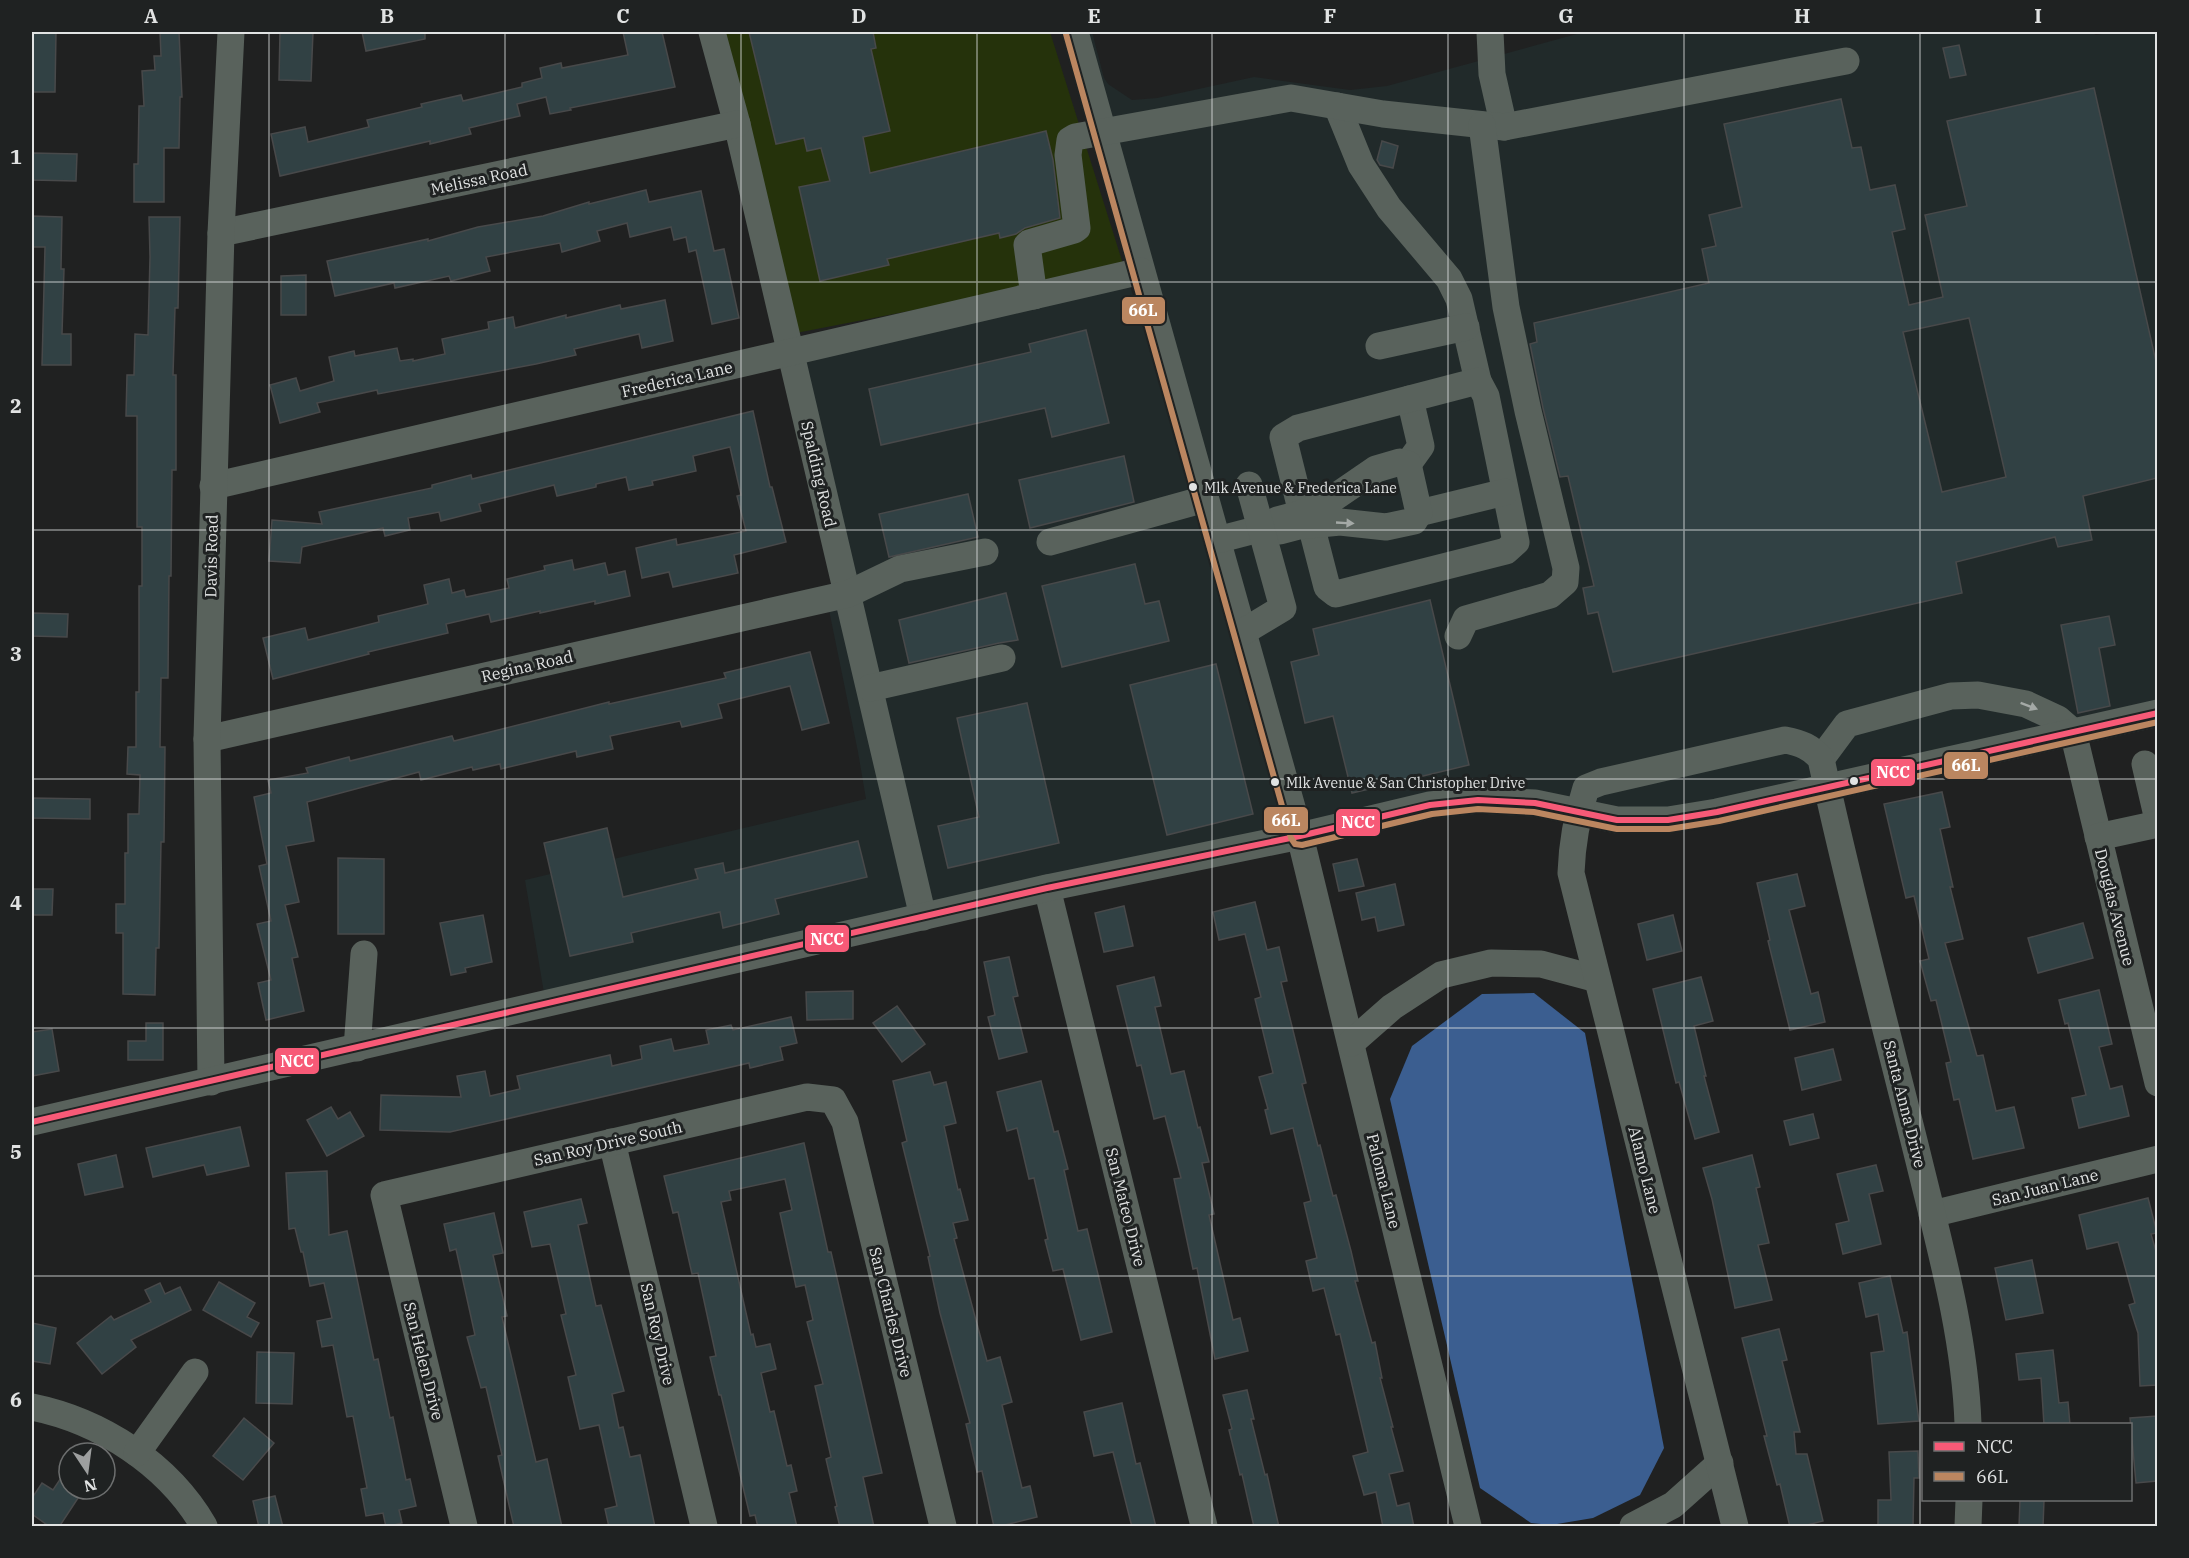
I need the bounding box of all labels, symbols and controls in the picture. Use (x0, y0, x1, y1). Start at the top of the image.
text: A (144, 2, 158, 29)
text: B (380, 2, 394, 29)
text: C (616, 2, 630, 29)
text: D (851, 2, 867, 29)
text: E (1087, 2, 1101, 29)
text: F (1324, 2, 1336, 29)
text: G (1558, 2, 1574, 29)
text: H (1794, 2, 1810, 29)
text: I (2034, 2, 2042, 29)
text: 1 (10, 143, 22, 170)
street label: Melissa Road (429, 159, 530, 199)
line badge: 66L (1121, 296, 1166, 325)
text: 66L (1128, 300, 1158, 320)
street label: Frederica Lane (619, 356, 735, 402)
text: 2 (10, 392, 22, 419)
street label: Spalding Road (797, 419, 841, 529)
place label: Mlk Avenue & Frederica Lane (1204, 479, 1397, 497)
marker: Mlk Avenue & Frederica Lane (1187, 481, 1199, 493)
street label: Davis Road (200, 514, 222, 598)
one-way arrow (1335, 518, 1354, 527)
text: 3 (10, 640, 22, 667)
street label: Regina Road (479, 646, 575, 686)
one-way arrow (2020, 701, 2038, 711)
line badge: 66L (1943, 751, 1989, 780)
text: 66L (1951, 755, 1981, 775)
line badge: NCC (1870, 758, 1916, 787)
text: NCC (1876, 762, 1910, 782)
place label: Mlk Avenue & San Christopher Drive (1286, 774, 1525, 792)
unlabelled marker (1848, 775, 1860, 787)
marker: Mlk Avenue & San Christopher Drive (1269, 776, 1281, 788)
line badge: 66L (1263, 806, 1309, 834)
line badge: NCC (1335, 808, 1381, 837)
text: 66L (1271, 810, 1301, 830)
text: NCC (1341, 812, 1375, 832)
street label: Douglas Avenue (2091, 846, 2139, 968)
text: 4 (10, 889, 22, 916)
line badge: NCC (804, 924, 850, 953)
text: NCC (810, 929, 844, 949)
street label: Santa Anna Drive (1879, 1038, 1931, 1170)
line badge: NCC (274, 1047, 320, 1075)
text: NCC (280, 1051, 314, 1071)
street label: San Roy Drive South (532, 1116, 684, 1170)
street label: Alamo Lane (1624, 1124, 1666, 1216)
street label: Paloma Lane (1363, 1131, 1405, 1231)
text: 5 (10, 1138, 22, 1165)
street label: San Mateo Drive (1102, 1145, 1150, 1269)
street label: San Juan Lane (1990, 1164, 2100, 1210)
street label: San Charles Drive (865, 1245, 917, 1379)
street label: San Roy Drive (637, 1281, 679, 1387)
street label: San Helen Drive (400, 1300, 448, 1422)
text: 6 (10, 1386, 22, 1413)
legend (1922, 1423, 2132, 1501)
text: NCC (1976, 1435, 2013, 1458)
north arrow (57, 1441, 117, 1501)
text: 66L (1976, 1465, 2008, 1488)
text: N (82, 1474, 99, 1497)

